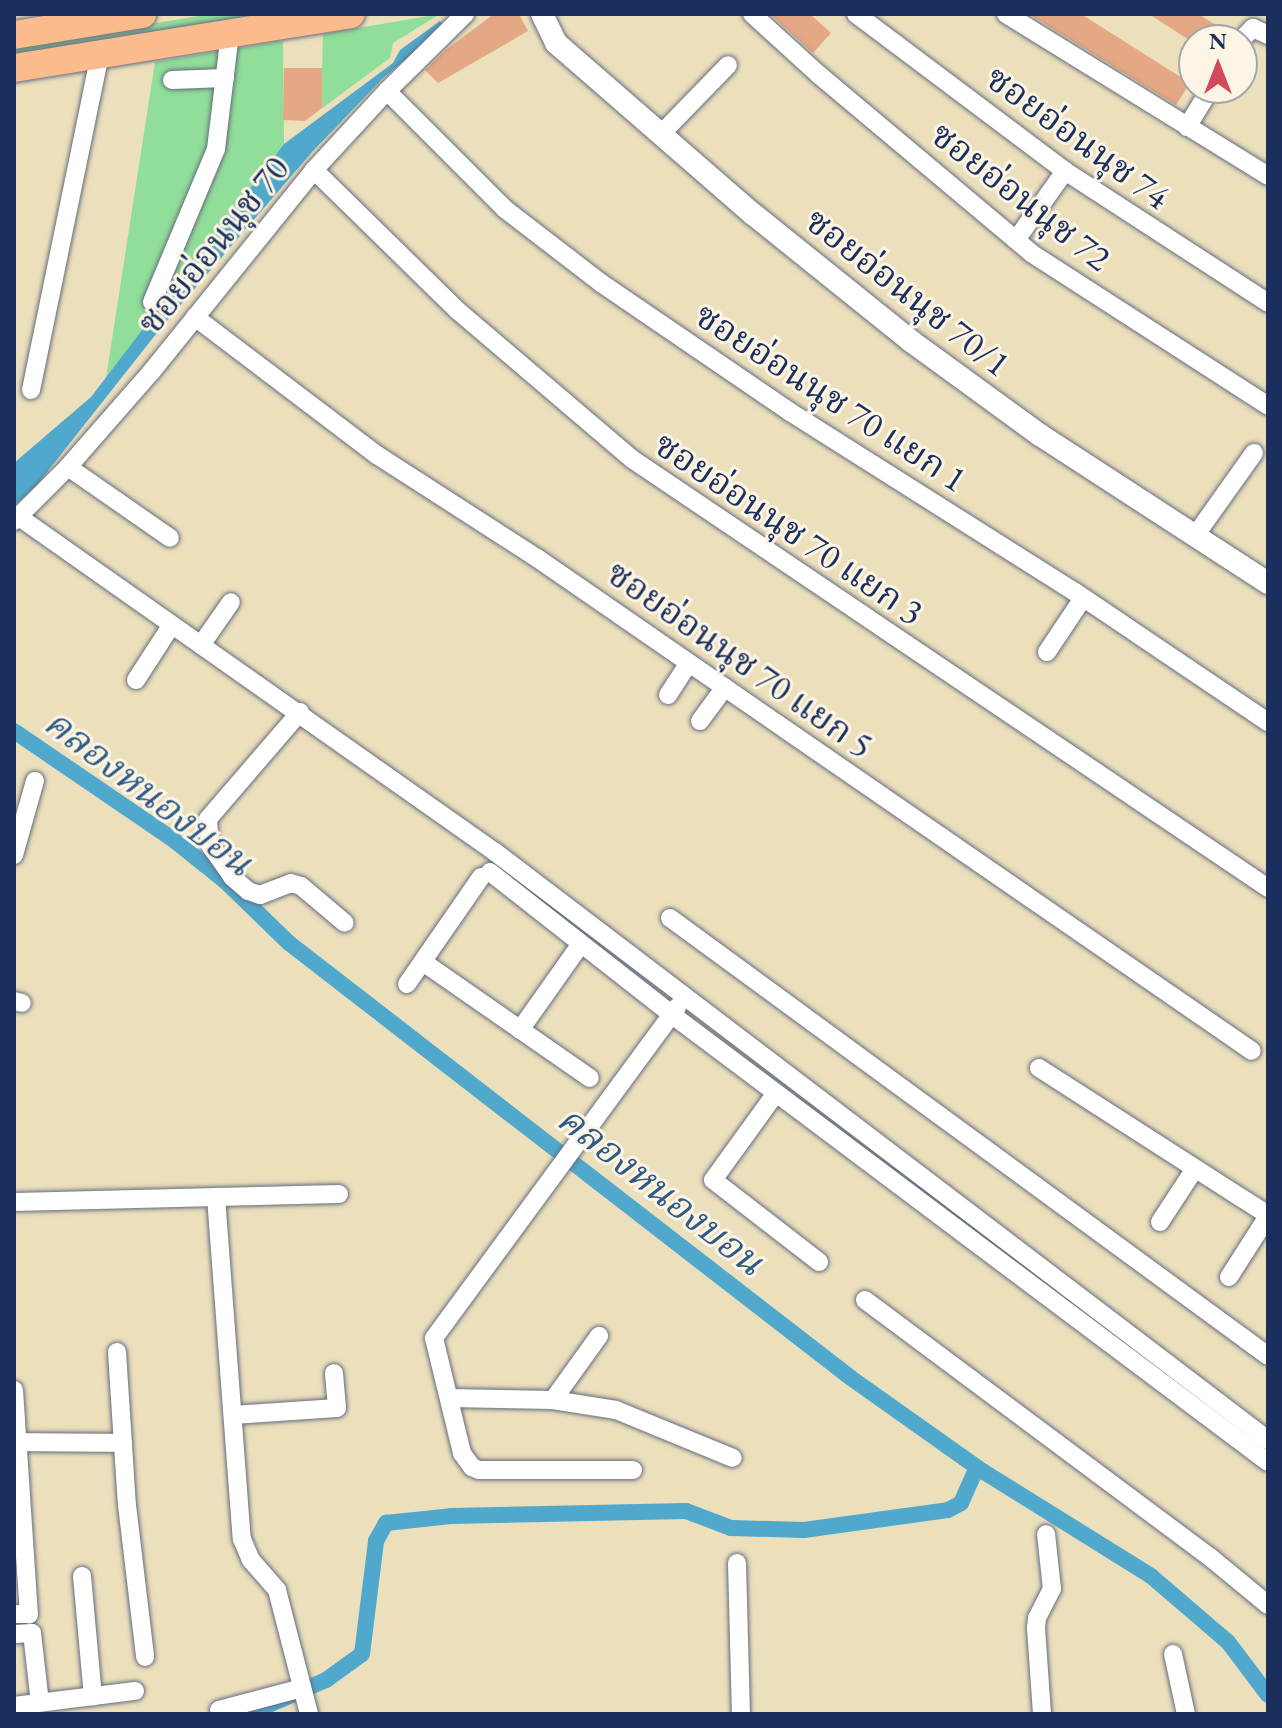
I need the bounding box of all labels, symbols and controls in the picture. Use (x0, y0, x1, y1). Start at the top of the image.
north arrow (1178, 24, 1258, 104)
text: N (1209, 27, 1227, 56)
street label: ซอยอ่อนนุช 74 (978, 56, 1178, 218)
street label: ซอยอ่อนนุช 72 (922, 112, 1120, 280)
street label: ซอยอ่อนนุช 70 (128, 147, 298, 343)
street label: ซอยอ่อนนุช 70/1 (797, 199, 1019, 385)
street label: ซอยอ่อนนุช 70 แยก 1 (687, 293, 975, 501)
street label: ซอยอ่อนนุช 70 แยก 3 (646, 422, 932, 634)
street label: ซอยอ่อนนุช 70 แยก 5 (599, 551, 881, 767)
water label: คลองหนองบอน (36, 699, 262, 885)
water label: คลองหนองบอน (549, 1095, 773, 1285)

